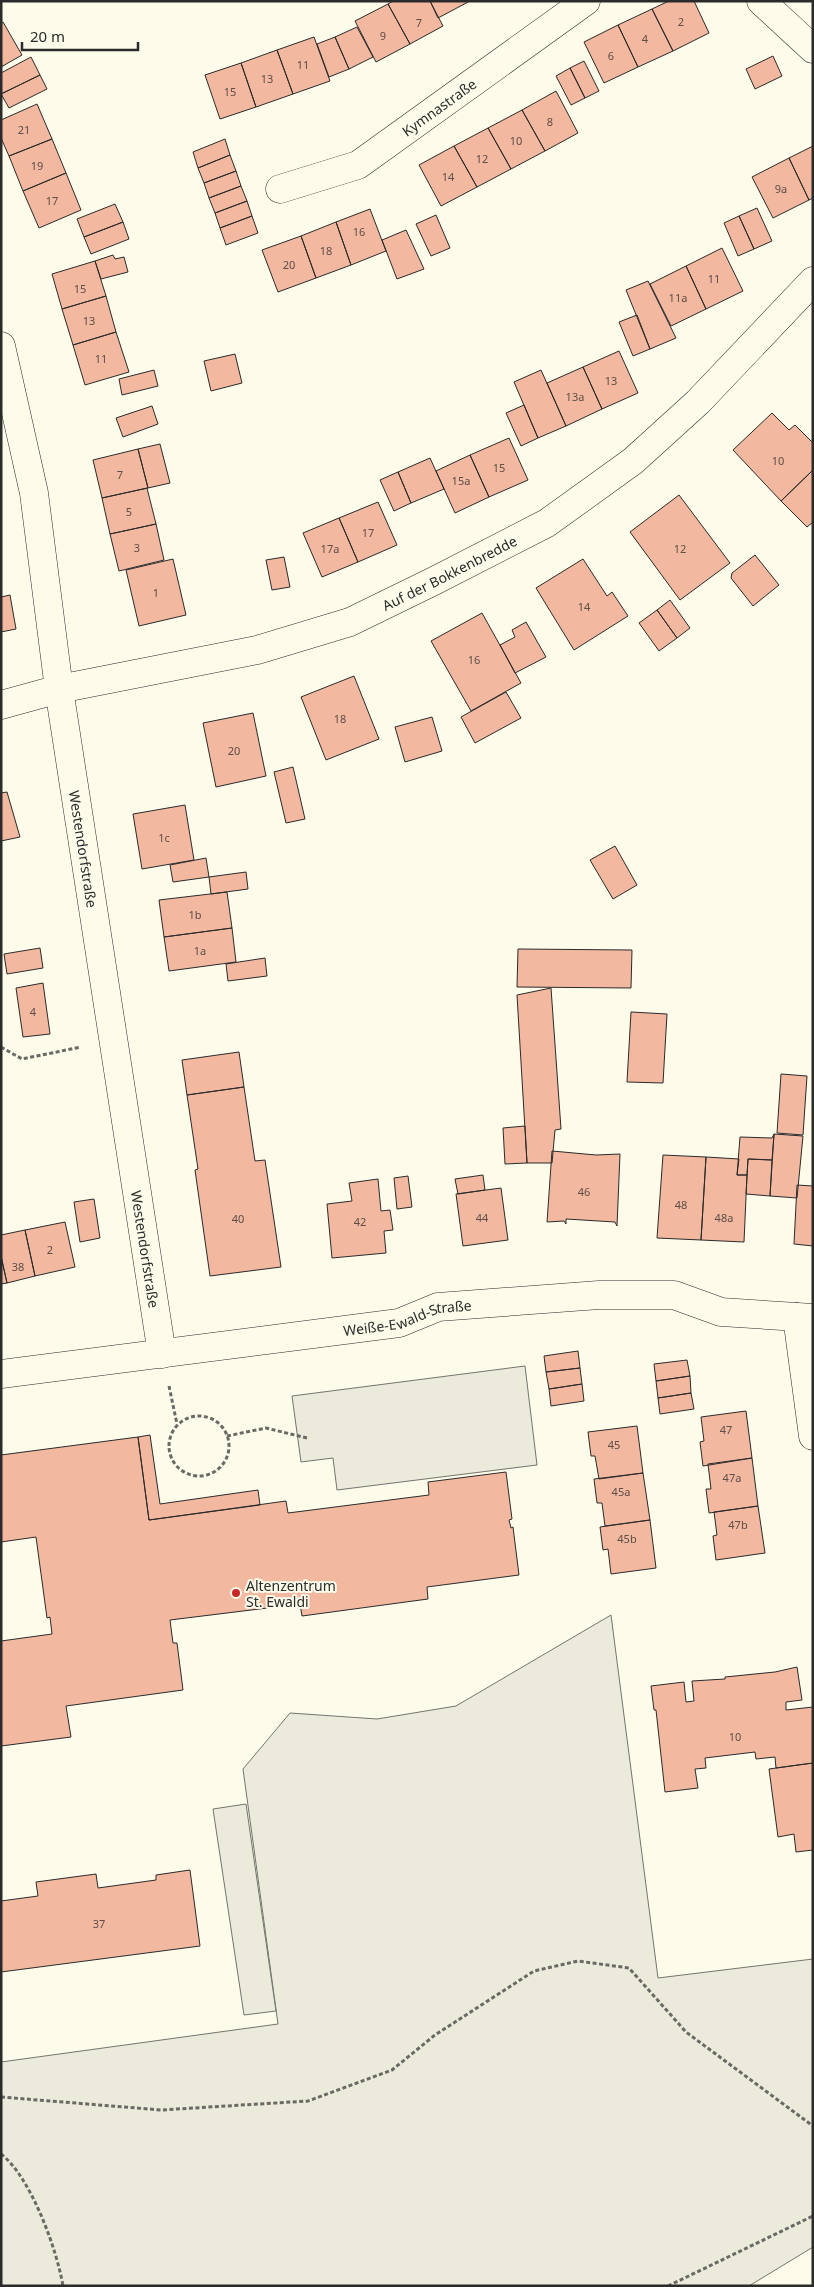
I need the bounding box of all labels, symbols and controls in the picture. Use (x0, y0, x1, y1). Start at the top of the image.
house number: 2 (678, 14, 684, 29)
house number: 7 (416, 15, 422, 30)
scale bar (22, 20, 139, 52)
text: 20 m (30, 26, 65, 46)
house number: 9 (380, 28, 386, 43)
house number: 4 (642, 31, 649, 46)
house number: 6 (608, 48, 614, 63)
house number: 11 (297, 57, 309, 72)
house number: 13 (261, 71, 273, 86)
street label: Kymnastraße (398, 74, 480, 140)
house number: 15 (224, 84, 236, 99)
house number: 8 (547, 114, 553, 129)
house number: 21 (18, 122, 30, 137)
house number: 10 (510, 133, 522, 148)
house number: 12 (476, 151, 488, 166)
house number: 19 (31, 158, 43, 173)
house number: 14 (442, 169, 455, 184)
house number: 9a (775, 181, 787, 196)
house number: 17 (46, 193, 58, 208)
house number: 16 (353, 224, 365, 239)
house number: 18 (320, 243, 332, 258)
house number: 20 (283, 257, 295, 272)
house number: 11 (708, 271, 720, 286)
house number: 15 (74, 281, 86, 296)
house number: 11a (669, 290, 687, 305)
house number: 13 (83, 313, 95, 328)
house number: 11 (95, 351, 107, 366)
house number: 13 (605, 373, 617, 388)
house number: 13a (566, 389, 584, 404)
house number: 10 (772, 453, 784, 468)
house number: 15 (493, 460, 505, 475)
house number: 7 (117, 467, 123, 482)
house number: 15a (452, 473, 470, 488)
house number: 5 (126, 504, 132, 519)
house number: 17 (362, 525, 374, 540)
street label: Auf der Bokkenbredde (379, 531, 520, 614)
house number: 3 (134, 540, 140, 555)
house number: 17a (321, 541, 339, 556)
house number: 12 (674, 541, 686, 556)
house number: 1 (153, 585, 159, 600)
house number: 14 (578, 599, 591, 614)
house number: 16 (468, 652, 480, 667)
house number: 18 (334, 711, 346, 726)
house number: 20 (228, 743, 240, 758)
street label: Westendorfstraße (65, 789, 102, 909)
house number: 1c (158, 830, 170, 845)
house number: 1b (188, 907, 202, 922)
house number: 1a (194, 943, 206, 958)
house number: 4 (30, 1004, 37, 1019)
house number: 46 (578, 1184, 590, 1199)
street label: Westendorfstraße (127, 1189, 164, 1309)
house number: 48 (675, 1197, 687, 1212)
house number: 44 (476, 1210, 489, 1225)
house number: 48a (715, 1210, 733, 1225)
house number: 40 (232, 1211, 244, 1226)
house number: 42 (354, 1214, 366, 1229)
house number: 2 (47, 1242, 53, 1257)
house number: 38 (12, 1259, 24, 1274)
street label: Weiße-Ewald-Straße (342, 1295, 472, 1340)
house number: 47 (720, 1422, 732, 1437)
house number: 45 (608, 1437, 620, 1452)
house number: 47a (723, 1470, 741, 1485)
house number: 45a (612, 1484, 630, 1499)
house number: 47b (728, 1517, 748, 1532)
house number: 45b (617, 1531, 637, 1546)
place label: Altenzentrum St. Ewaldi (246, 1576, 336, 1611)
marker: Altenzentrum St. Ewaldi (230, 1587, 242, 1599)
house number: 10 (729, 1729, 741, 1744)
house number: 37 (93, 1916, 105, 1931)

